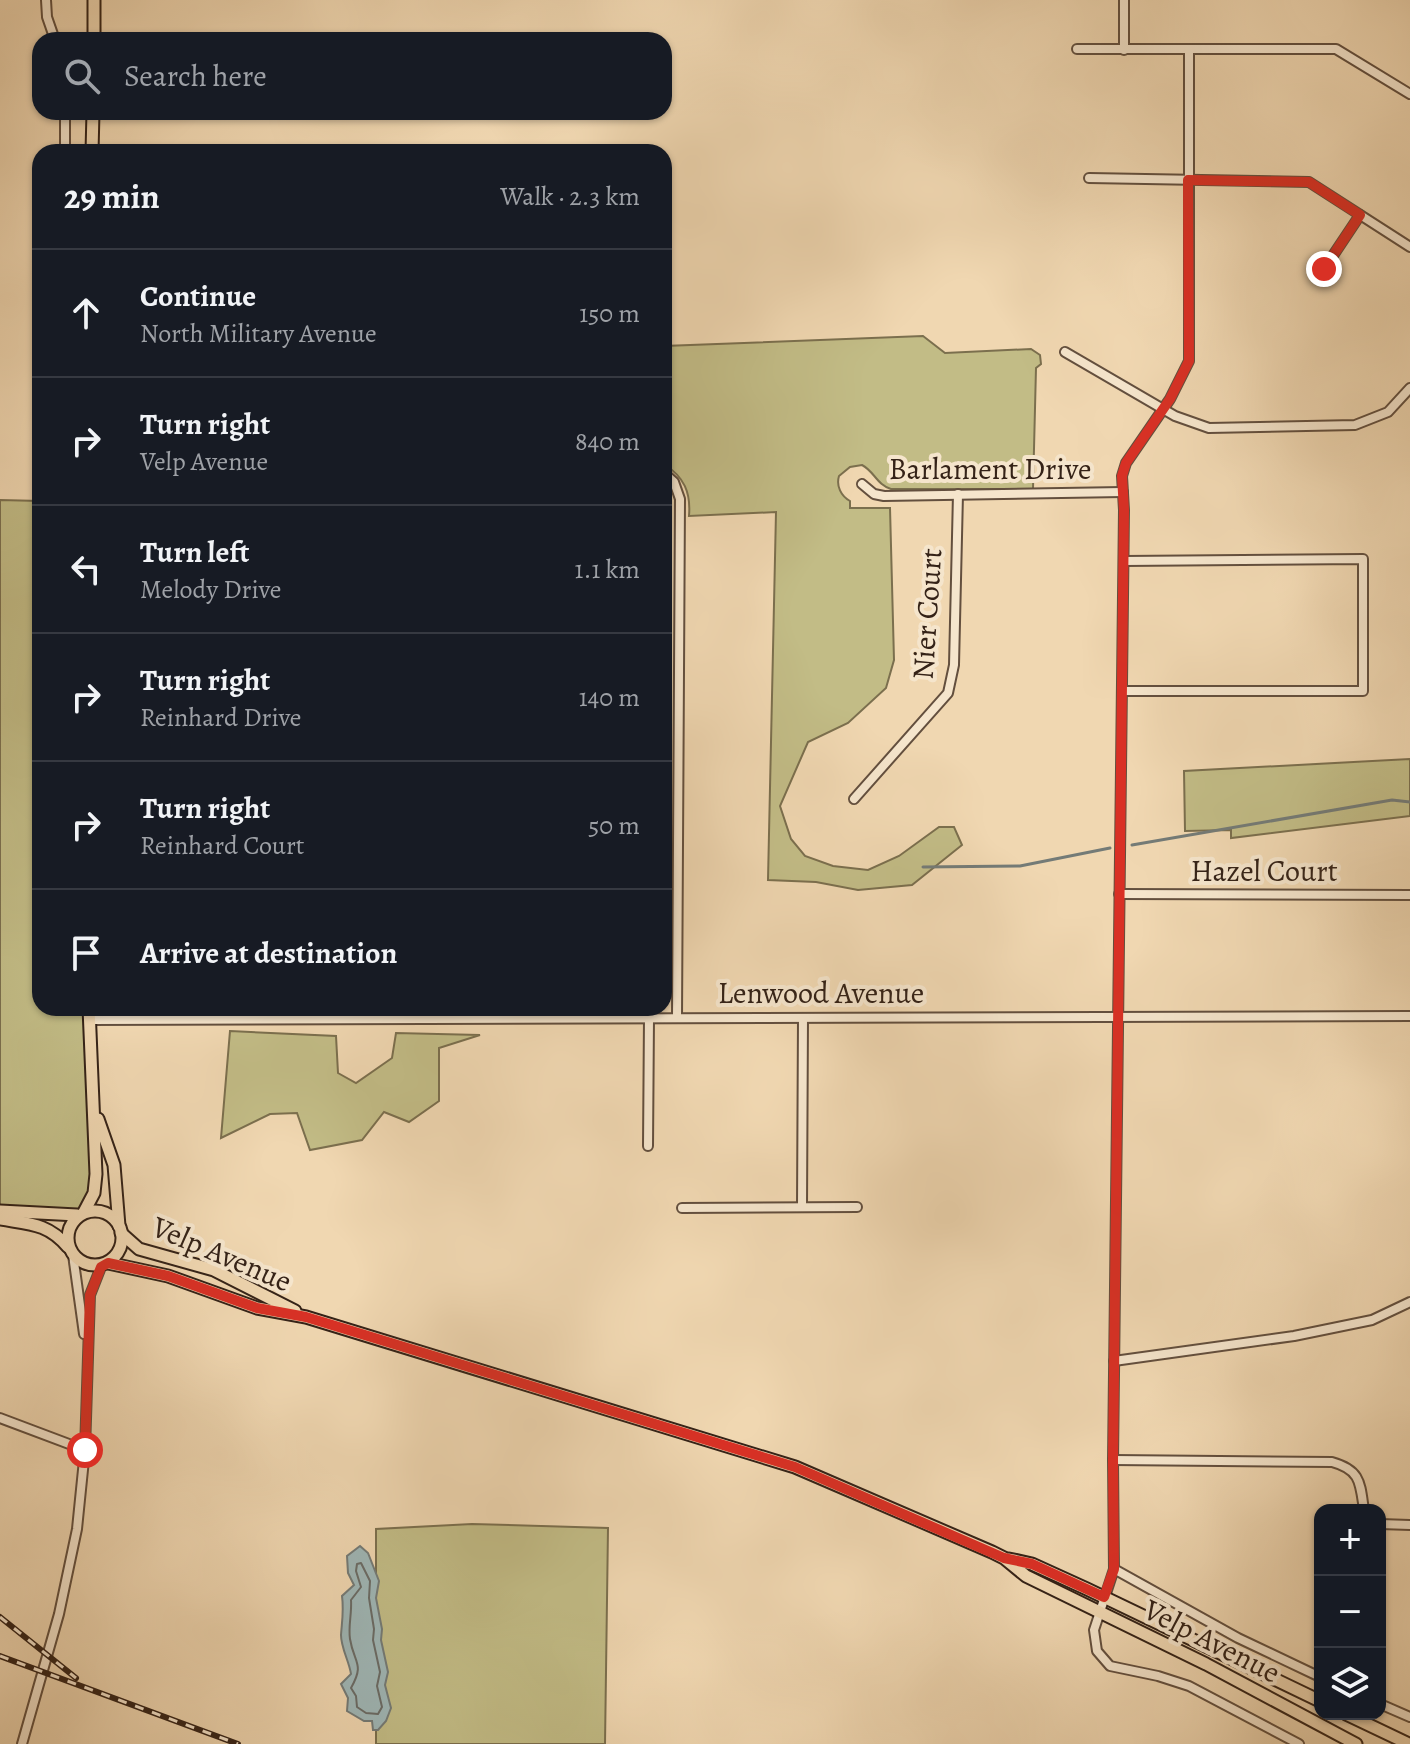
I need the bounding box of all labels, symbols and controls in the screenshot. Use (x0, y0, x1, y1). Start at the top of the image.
search box (32, 32, 672, 120)
icon: search (60, 54, 104, 98)
text: Search here (124, 56, 267, 96)
text: 29 min (64, 173, 160, 220)
text: Walk · 2.3 km (500, 179, 640, 214)
route end (1306, 251, 1342, 287)
text: Continue (140, 276, 256, 316)
icon: ahead (64, 291, 108, 335)
text: 150 m (579, 296, 640, 331)
text: North Military Avenue (140, 316, 377, 351)
text: Turn right (140, 404, 270, 444)
icon: right (64, 419, 108, 463)
text: 840 m (575, 424, 640, 459)
text: Velp Avenue (140, 444, 268, 479)
street label: Barlament Drive (889, 449, 1091, 489)
text: Turn left (140, 532, 249, 572)
icon: left (64, 547, 108, 591)
street label: Nier Court (902, 547, 952, 681)
text: 1.1 km (575, 552, 640, 587)
text: Melody Drive (140, 572, 282, 607)
text: Turn right (140, 660, 270, 700)
icon: right (64, 675, 108, 719)
text: 140 m (579, 680, 640, 715)
text: Reinhard Drive (140, 700, 302, 735)
text: Turn right (140, 788, 270, 828)
icon: right (64, 803, 108, 847)
text: 50 m (588, 808, 640, 843)
text: Reinhard Court (140, 828, 304, 863)
street label: Hazel Court (1190, 851, 1338, 891)
icon: arrive (64, 931, 108, 975)
text: Arrive at destination (140, 933, 397, 973)
street label: Lenwood Avenue (718, 973, 924, 1013)
street label: Velp Avenue (145, 1206, 298, 1301)
route start (67, 1432, 103, 1468)
map controls (1314, 1504, 1386, 1720)
button: + (1314, 1504, 1386, 1576)
button: − (1314, 1576, 1386, 1648)
street label: Velp Avenue (1136, 1589, 1287, 1692)
button: layers (1314, 1648, 1386, 1720)

